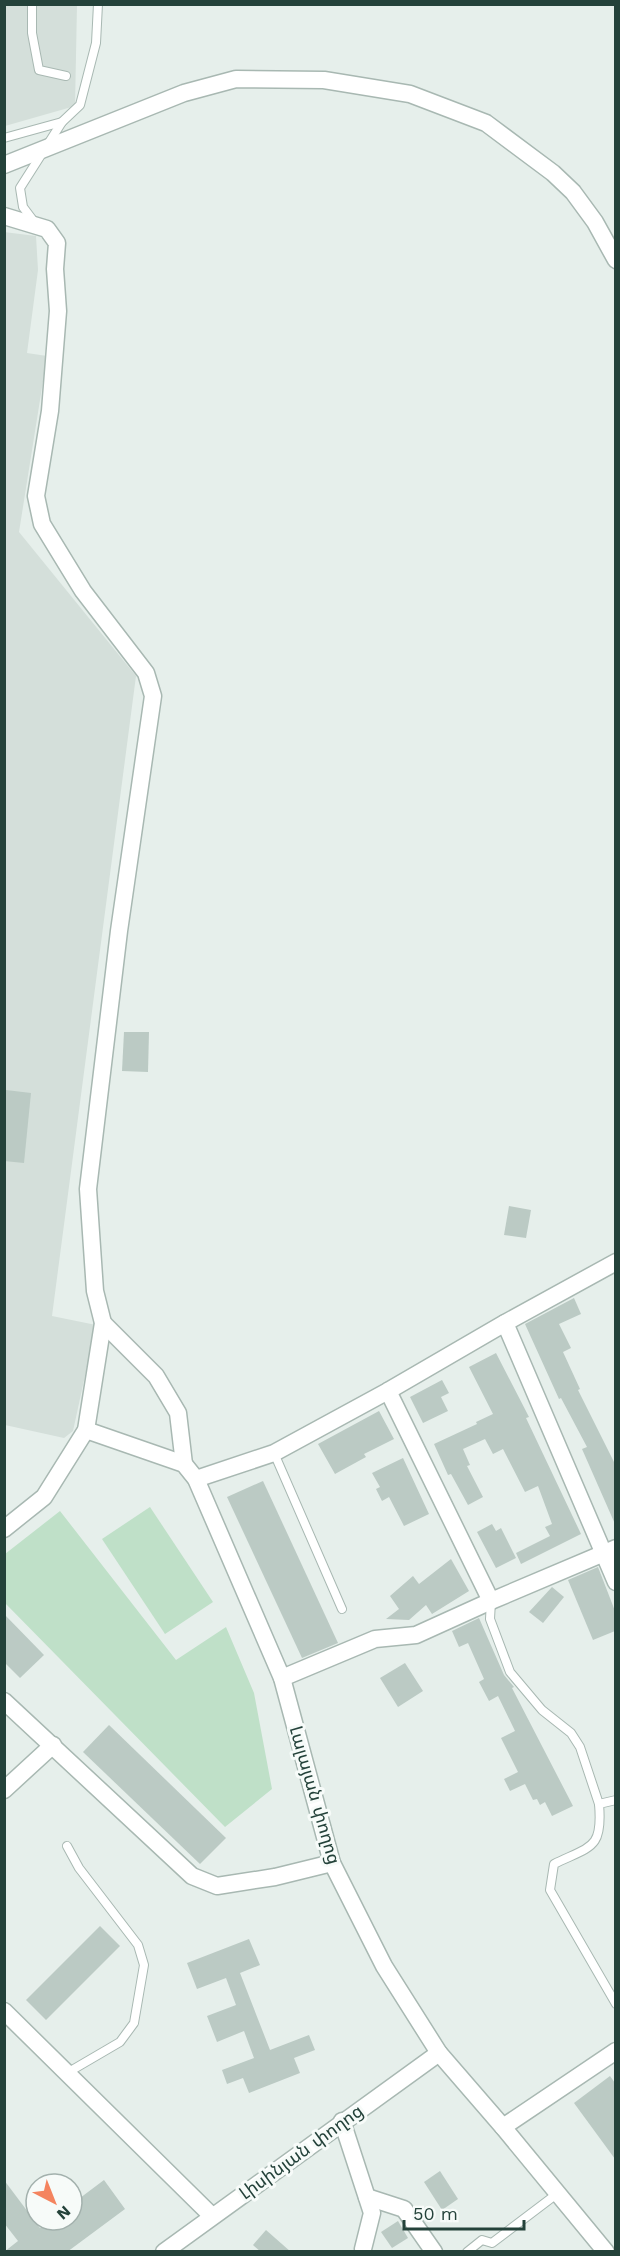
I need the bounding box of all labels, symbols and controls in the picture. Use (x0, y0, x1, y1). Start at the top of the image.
street label: Լալայան փողոց (286, 1723, 345, 1866)
street label: Լիսինյան փողոց (235, 2100, 367, 2204)
north arrow (24, 2172, 84, 2232)
scale bar (404, 2193, 524, 2231)
text: N (53, 2202, 74, 2224)
text: 50 m (413, 2203, 458, 2224)

